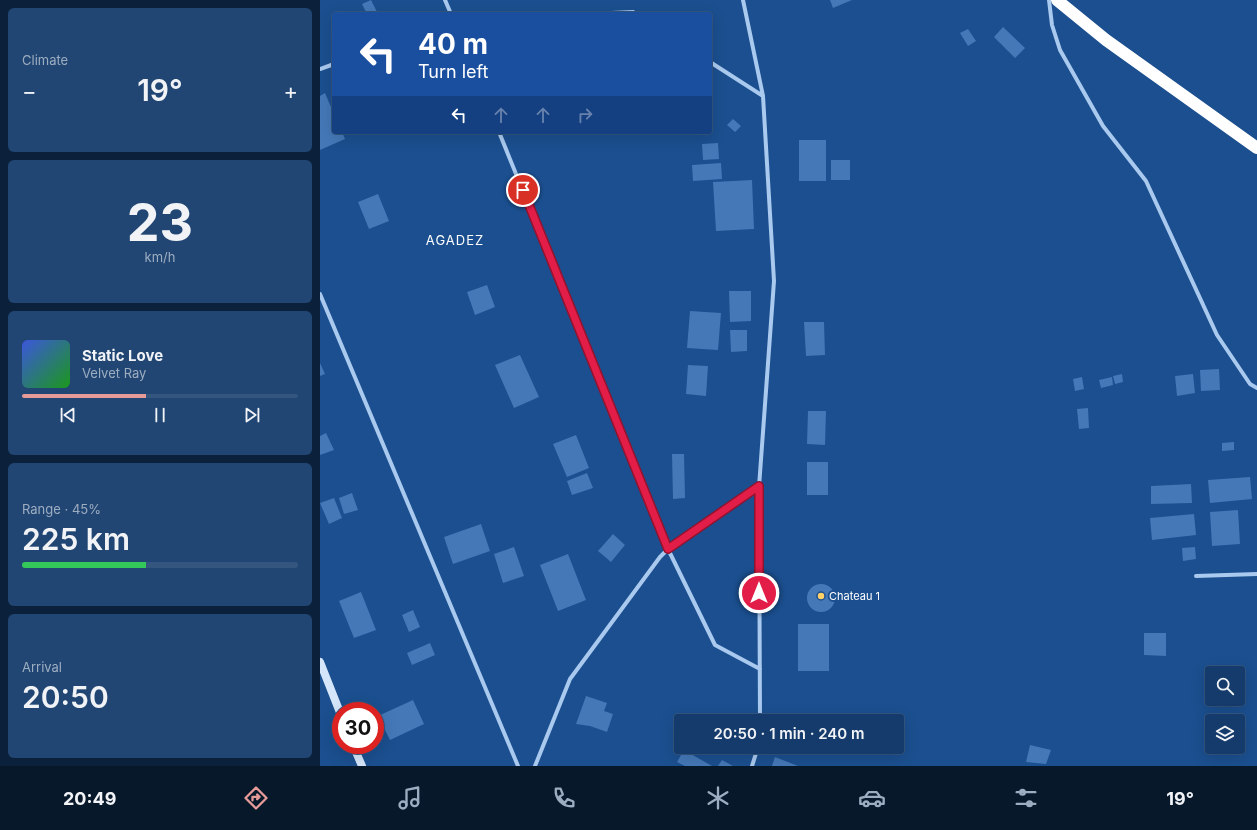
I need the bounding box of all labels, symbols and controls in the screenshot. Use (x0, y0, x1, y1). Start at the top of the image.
text: 40 m (418, 27, 488, 61)
icon: left (352, 28, 404, 80)
text: Climate (22, 52, 68, 68)
text: Turn left (418, 61, 488, 82)
text: 19° (137, 72, 183, 108)
text: − (22, 78, 37, 104)
text: + (283, 78, 298, 104)
icon: left (448, 104, 470, 126)
icon: ahead (490, 104, 512, 126)
icon: ahead (532, 104, 554, 126)
icon: right (574, 104, 596, 126)
pin (506, 173, 540, 207)
icon: arrive (512, 179, 534, 201)
text: 23 (127, 191, 193, 254)
district label: AGADEZ (426, 232, 484, 248)
text: km/h (145, 249, 175, 265)
text: Static Love (82, 346, 163, 365)
text: Velvet Ray (82, 365, 146, 381)
icon: previous (57, 404, 79, 426)
icon: pause (149, 404, 171, 426)
icon: next (241, 404, 263, 426)
text: Range · 45% (22, 501, 101, 517)
text: 225 km (22, 521, 130, 557)
position arrow (738, 572, 780, 614)
place label: Chateau 1 (829, 589, 880, 603)
marker: Chateau 1 (816, 591, 826, 601)
text: Arrival (22, 659, 62, 675)
map controls (1205, 666, 1245, 754)
button: search (1205, 666, 1245, 706)
text: 20:50 (22, 679, 109, 715)
speed limit sign: 30 (332, 702, 384, 754)
button: layers (1205, 714, 1245, 754)
text: 20:50 · 1 min · 240 m (713, 724, 865, 743)
icon: directions (242, 784, 270, 812)
icon: music (396, 784, 424, 812)
icon: phone (550, 784, 578, 812)
icon: climate (704, 784, 732, 812)
icon: car (858, 784, 886, 812)
icon: filters (1012, 784, 1040, 812)
text: 20:49 (63, 788, 116, 809)
text: 19° (1166, 788, 1194, 809)

